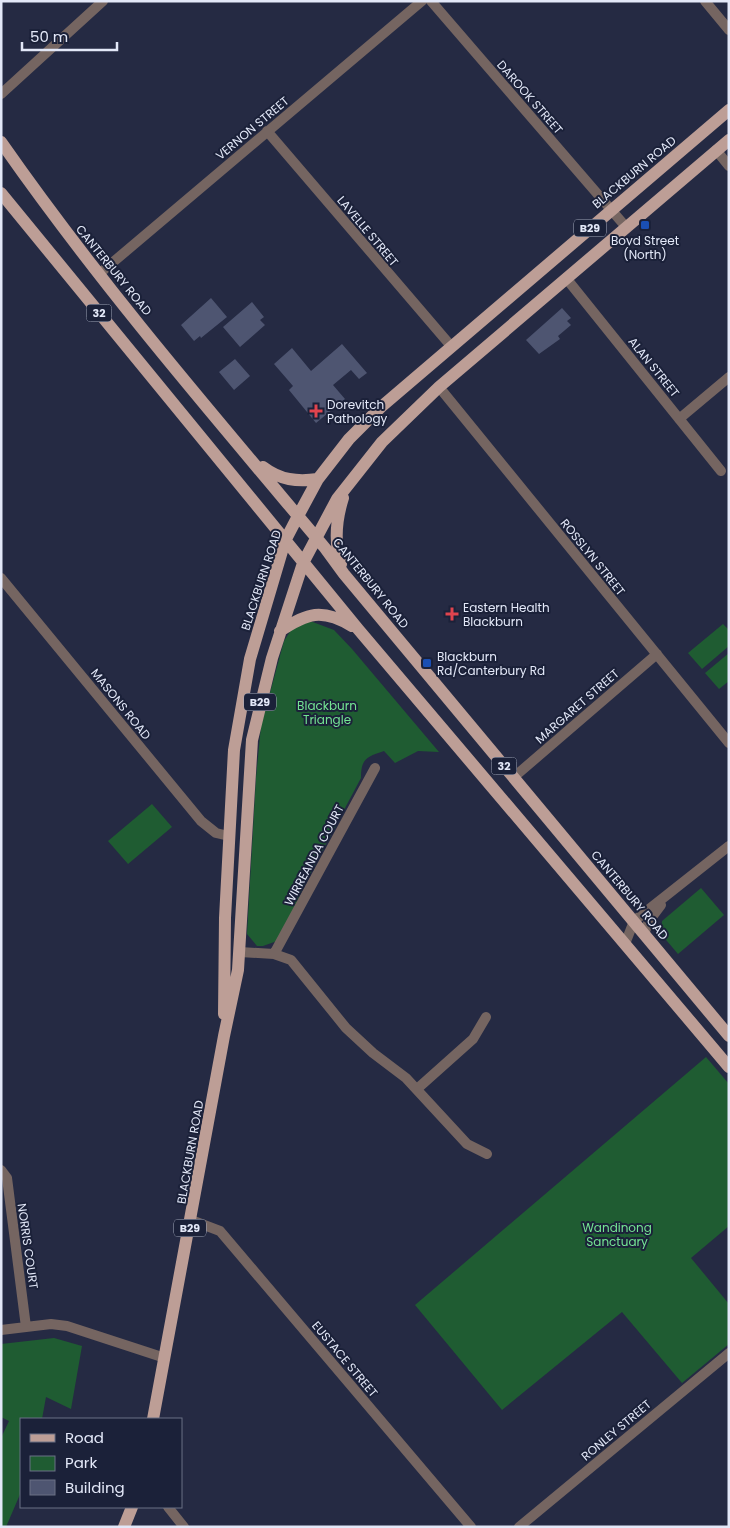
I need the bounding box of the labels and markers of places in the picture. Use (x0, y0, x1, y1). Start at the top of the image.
marker: Boyd Street (North) (639, 219, 651, 231)
place label: Boyd Street (North) (611, 232, 679, 263)
place label: Dorevitch Pathology (327, 396, 388, 427)
marker: Dorevitch Pathology (309, 404, 323, 418)
place label: Eastern Health Blackburn (463, 599, 550, 630)
marker: Eastern Health Blackburn (445, 607, 459, 621)
place label: Blackburn Rd/Canterbury Rd (437, 648, 545, 679)
marker: Blackburn Rd/Canterbury Rd (421, 657, 433, 669)

